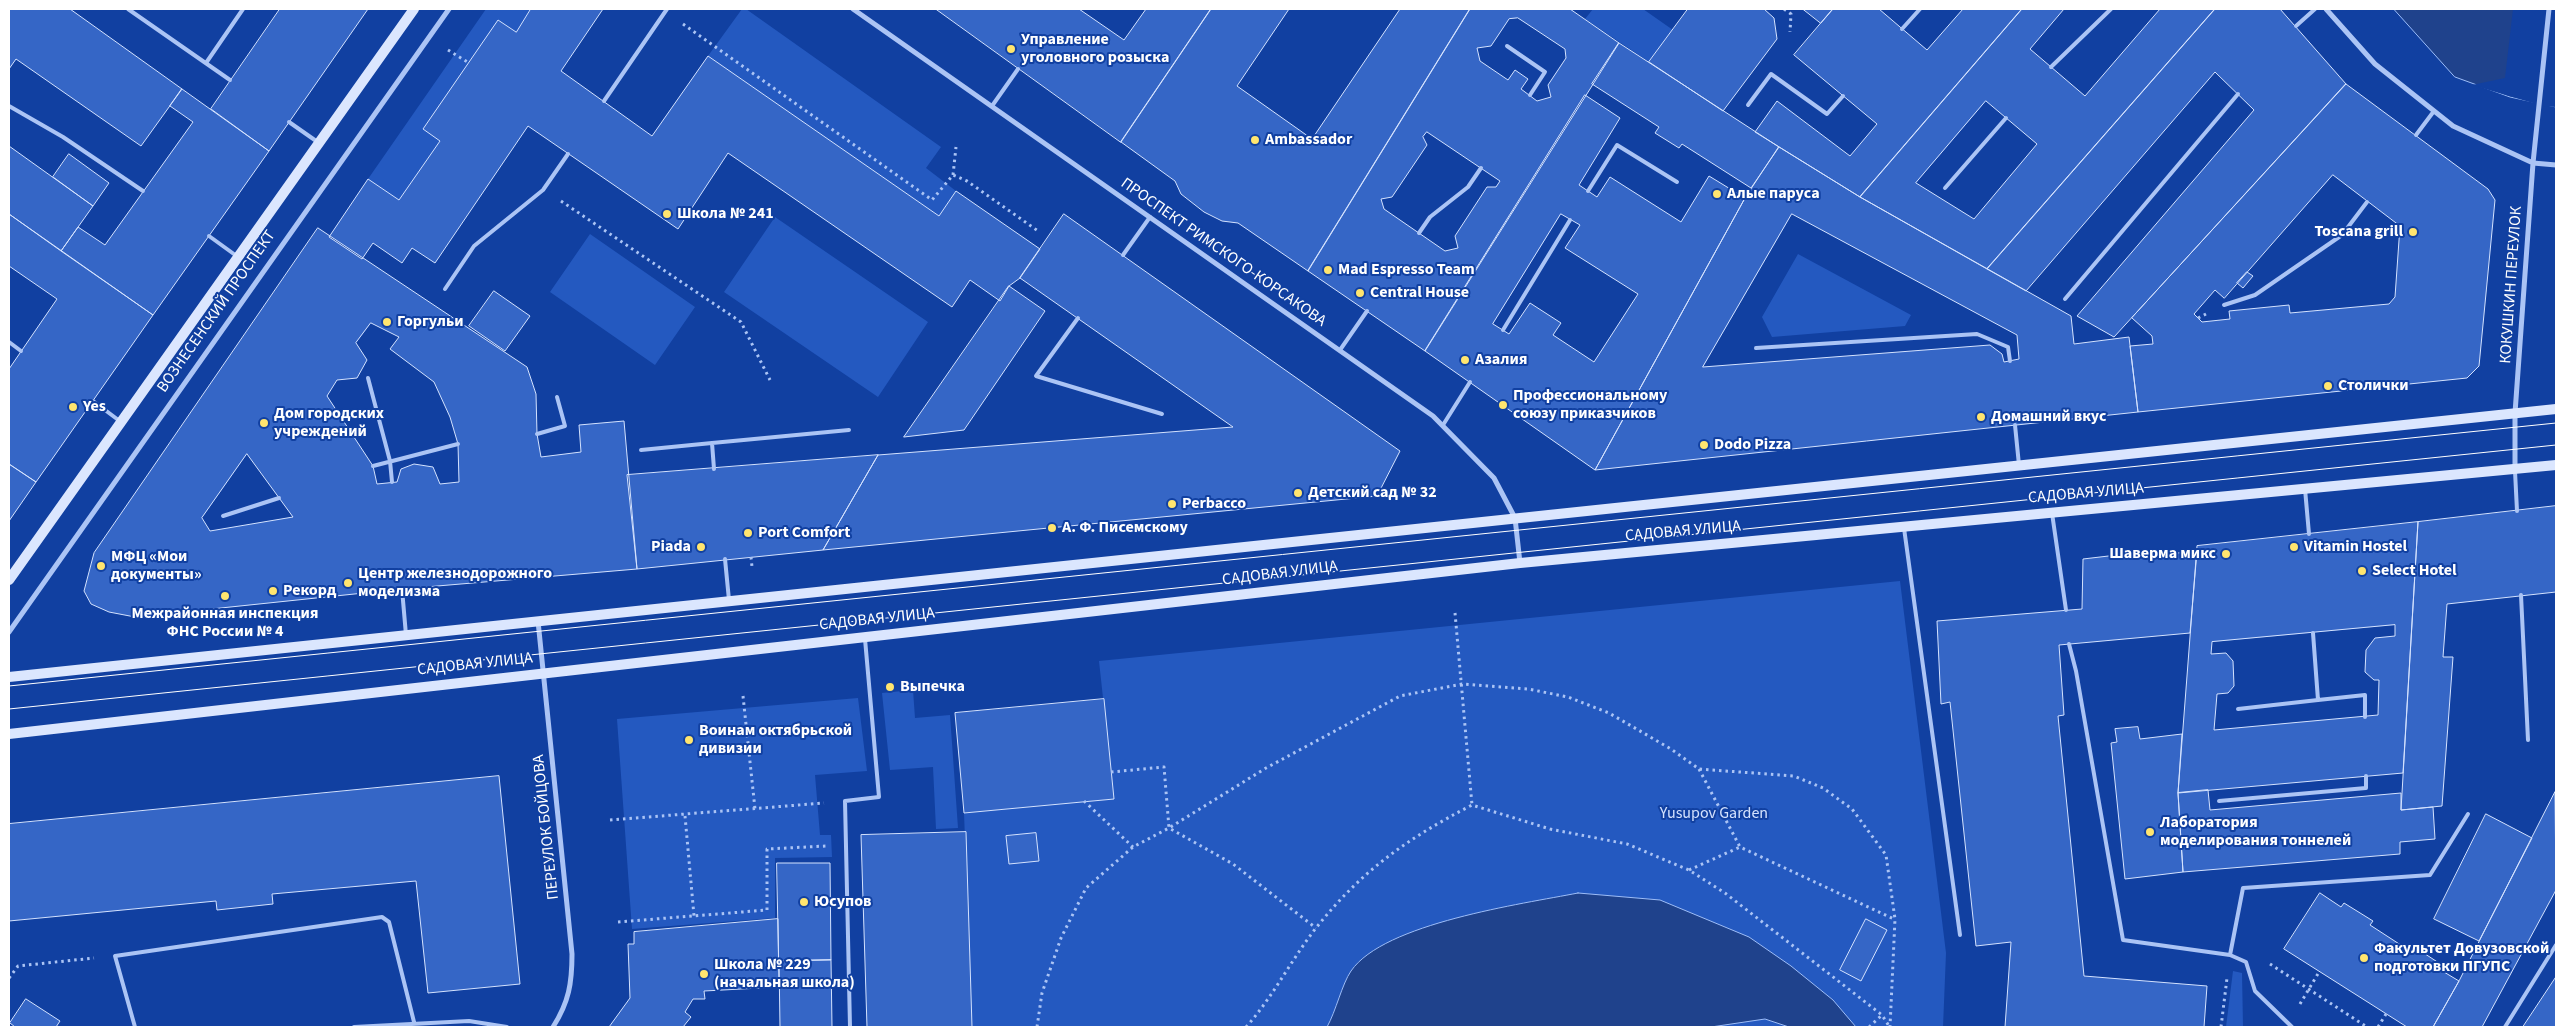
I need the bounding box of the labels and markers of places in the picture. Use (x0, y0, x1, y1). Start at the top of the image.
place label: Управление уголовного розыска (1021, 30, 1169, 68)
marker: Управление уголовного розыска (1005, 43, 1017, 55)
place label: Ambassador (1265, 130, 1352, 150)
marker: Ambassador (1249, 134, 1261, 146)
place label: Алые паруса (1727, 184, 1820, 204)
marker: Алые паруса (1711, 188, 1723, 200)
place label: Школа № 241 (677, 204, 774, 224)
marker: Школа № 241 (661, 208, 673, 220)
place label: Toscana grill (2314, 222, 2403, 242)
marker: Toscana grill (2407, 226, 2419, 238)
place label: Mad Espresso Team (1338, 260, 1475, 280)
marker: Mad Espresso Team (1322, 264, 1334, 276)
place label: Central House (1370, 283, 1469, 303)
marker: Central House (1354, 287, 1366, 299)
place label: Горгульи (397, 312, 464, 332)
marker: Горгульи (381, 316, 393, 328)
place label: Азалия (1475, 350, 1527, 370)
marker: Азалия (1459, 354, 1471, 366)
place label: Столички (2338, 376, 2409, 396)
marker: Столички (2322, 380, 2334, 392)
place label: Профессиональному союзу приказчиков (1513, 386, 1667, 424)
place label: Yes (83, 397, 106, 417)
marker: Профессиональному союзу приказчиков (1497, 399, 1509, 411)
marker: Yes (67, 401, 79, 413)
place label: Дом городских учреждений (274, 404, 384, 442)
place label: Домашний вкус (1991, 407, 2106, 427)
marker: Домашний вкус (1975, 411, 1987, 423)
marker: Дом городских учреждений (258, 417, 270, 429)
place label: Dodo Pizza (1714, 435, 1791, 455)
marker: Dodo Pizza (1698, 439, 1710, 451)
place label: Детский сад № 32 (1308, 483, 1437, 503)
marker: Детский сад № 32 (1292, 487, 1304, 499)
place label: Perbacco (1182, 494, 1246, 514)
marker: Perbacco (1166, 498, 1178, 510)
place label: А. Ф. Писемскому (1062, 518, 1188, 538)
marker: А. Ф. Писемскому (1046, 522, 1058, 534)
place label: Port Comfort (758, 523, 850, 543)
marker: Port Comfort (742, 527, 754, 539)
place label: Piada (651, 537, 691, 557)
place label: Vitamin Hostel (2304, 537, 2407, 557)
marker: Piada (695, 541, 707, 553)
marker: Vitamin Hostel (2288, 541, 2300, 553)
place label: Шаверма микс (2109, 544, 2216, 564)
place label: МФЦ «Мои документы» (111, 547, 202, 585)
marker: Шаверма микс (2220, 548, 2232, 560)
marker: МФЦ «Мои документы» (95, 560, 107, 572)
place label: Select Hotel (2372, 561, 2457, 581)
place label: Центр железнодорожного моделизма (358, 564, 552, 602)
marker: Select Hotel (2356, 565, 2368, 577)
marker: Центр железнодорожного моделизма (342, 577, 354, 589)
place label: Рекорд (283, 581, 336, 601)
marker: Рекорд (267, 585, 279, 597)
marker: Межрайонная инспекция ФНС России № 4 (219, 590, 231, 602)
place label: Межрайонная инспекция ФНС России № 4 (131, 604, 319, 642)
place label: Выпечка (900, 677, 965, 697)
marker: Выпечка (884, 681, 896, 693)
place label: Воинам октябрьской дивизии (699, 721, 852, 759)
marker: Воинам октябрьской дивизии (683, 734, 695, 746)
place label: Лаборатория моделирования тоннелей (2160, 813, 2351, 851)
marker: Лаборатория моделирования тоннелей (2144, 826, 2156, 838)
place label: Юсупов (814, 892, 872, 912)
marker: Юсупов (798, 896, 810, 908)
place label: Факультет Довузовской подготовки ПГУПС (2374, 939, 2549, 977)
marker: Факультет Довузовской подготовки ПГУПС (2358, 952, 2370, 964)
place label: Школа № 229 (начальная школа) (714, 955, 855, 993)
marker: Школа № 229 (начальная школа) (698, 968, 710, 980)

